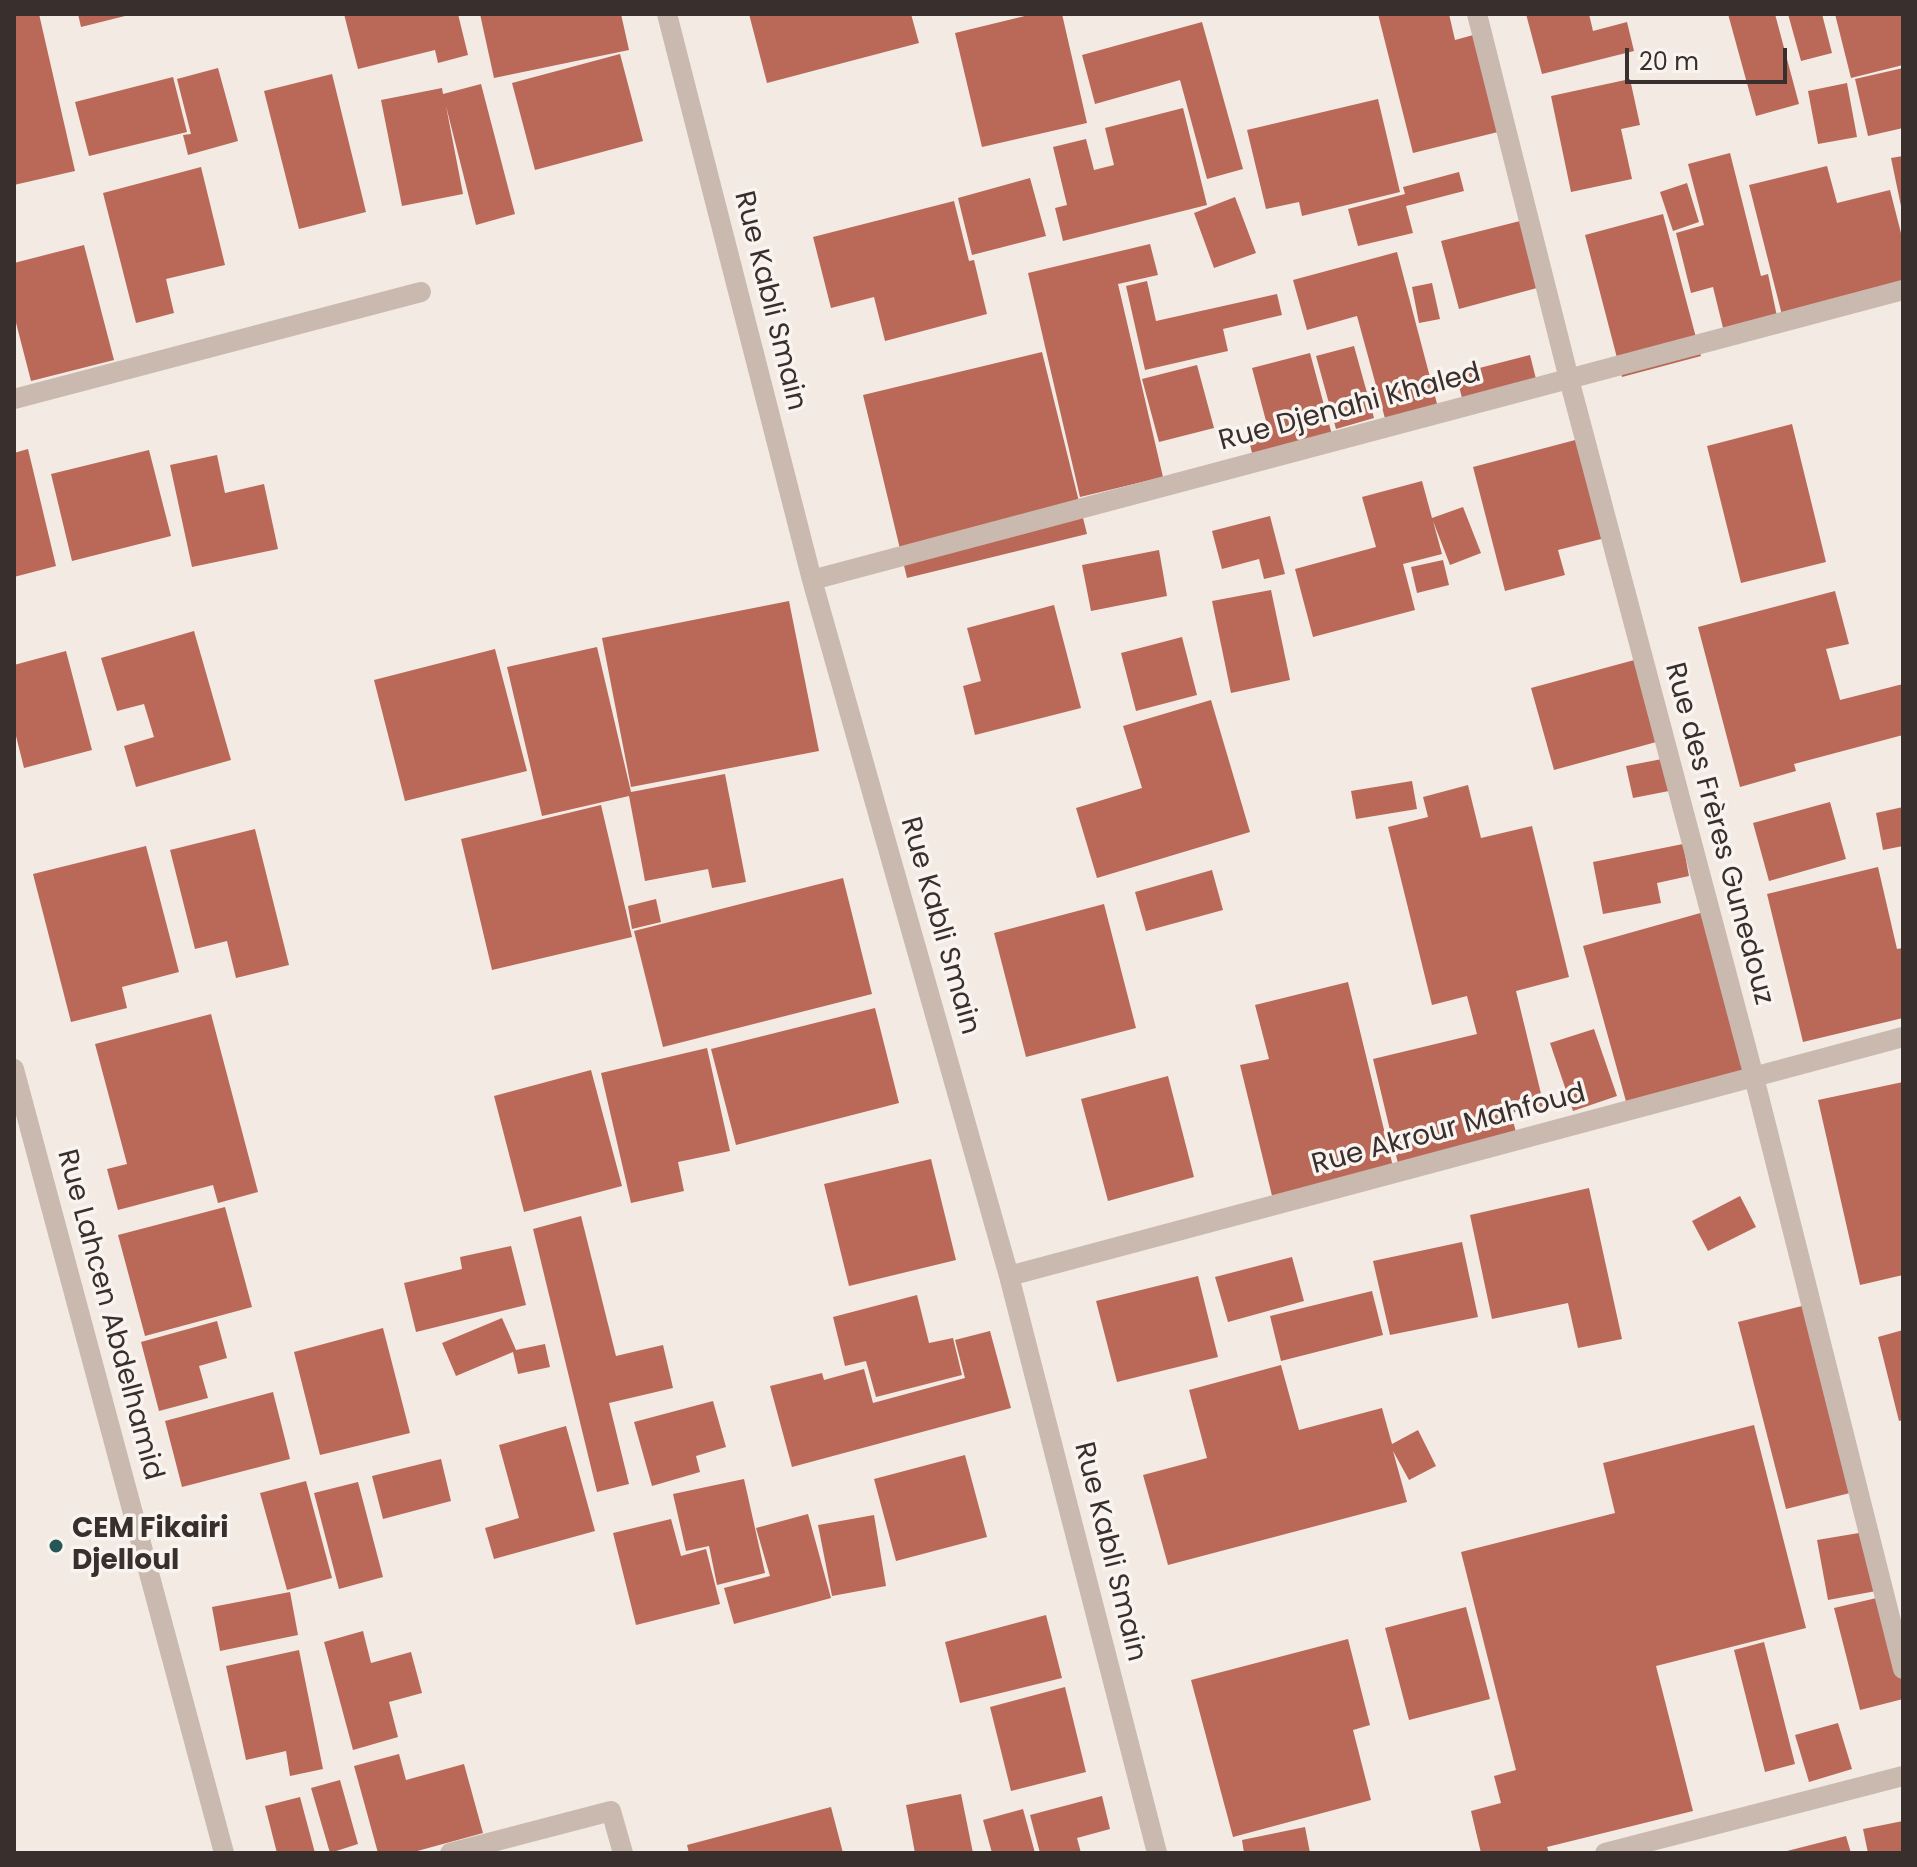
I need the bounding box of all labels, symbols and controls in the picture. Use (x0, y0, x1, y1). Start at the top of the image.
scale bar (1629, 32, 1791, 82)
text: 20 m (1639, 45, 1699, 78)
street label: Rue Kabli Smain (726, 188, 812, 414)
street label: Rue Djenahi Khaled (1215, 357, 1485, 459)
street label: Rue des Frères Gunedouz (1656, 659, 1780, 1009)
street label: Rue Kabli Smain (892, 813, 986, 1039)
street label: Rue Akrour Mahfoud (1308, 1077, 1590, 1183)
street label: Rue Lahcen Abdelhamid (49, 1146, 169, 1484)
street label: Rue Kabli Smain (1066, 1439, 1152, 1665)
place label: CEM Fikairi Djelloul (72, 1513, 229, 1579)
marker: CEM Fikairi Djelloul (47, 1537, 65, 1555)

